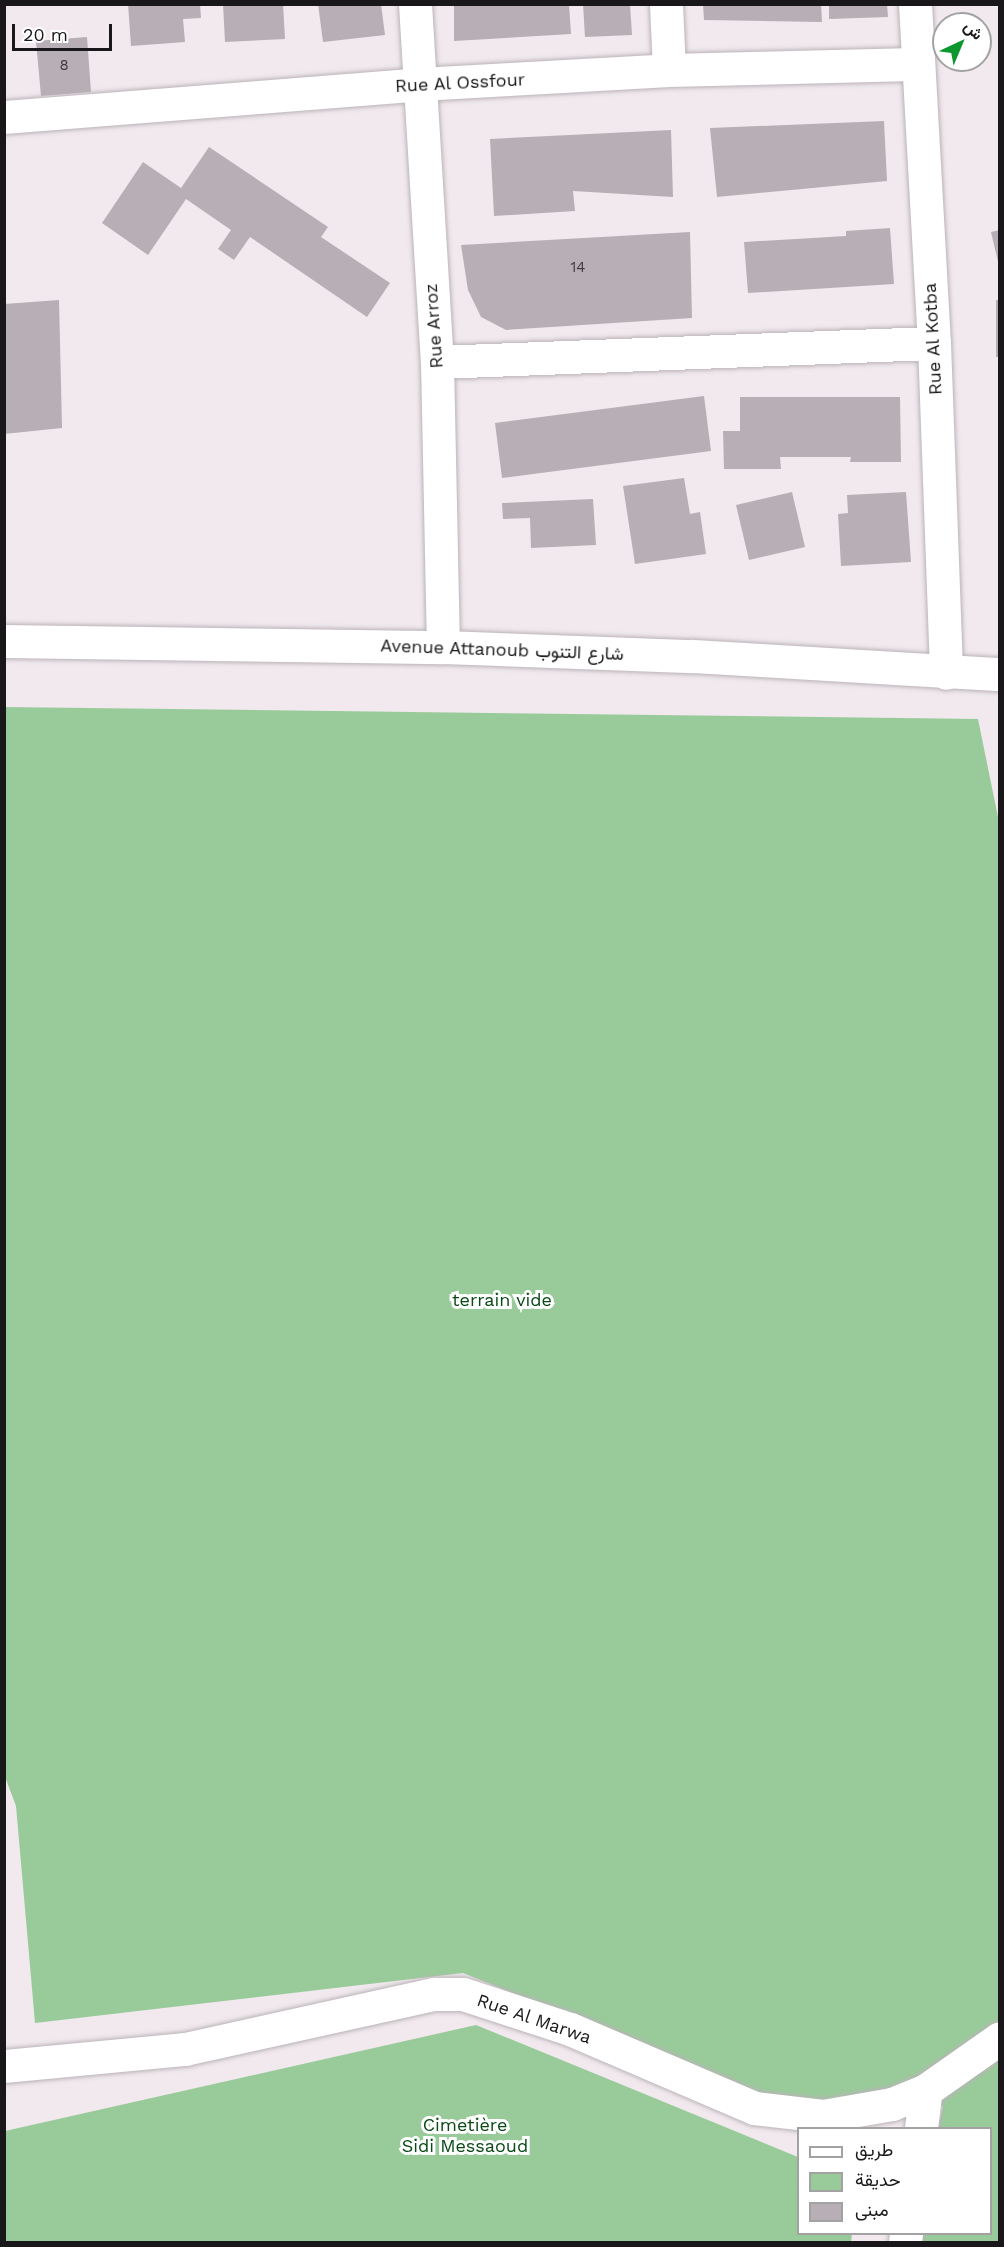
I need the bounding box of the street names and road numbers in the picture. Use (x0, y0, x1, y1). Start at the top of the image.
street label: Rue Al Ossfour (394, 69, 526, 97)
street label: Rue Arroz (420, 282, 448, 370)
street label: Rue Al Kotba (919, 282, 947, 396)
street label: Avenue Attanoub شارع التنوب (380, 635, 624, 665)
street label: Rue Al Marwa (473, 1989, 595, 2049)

